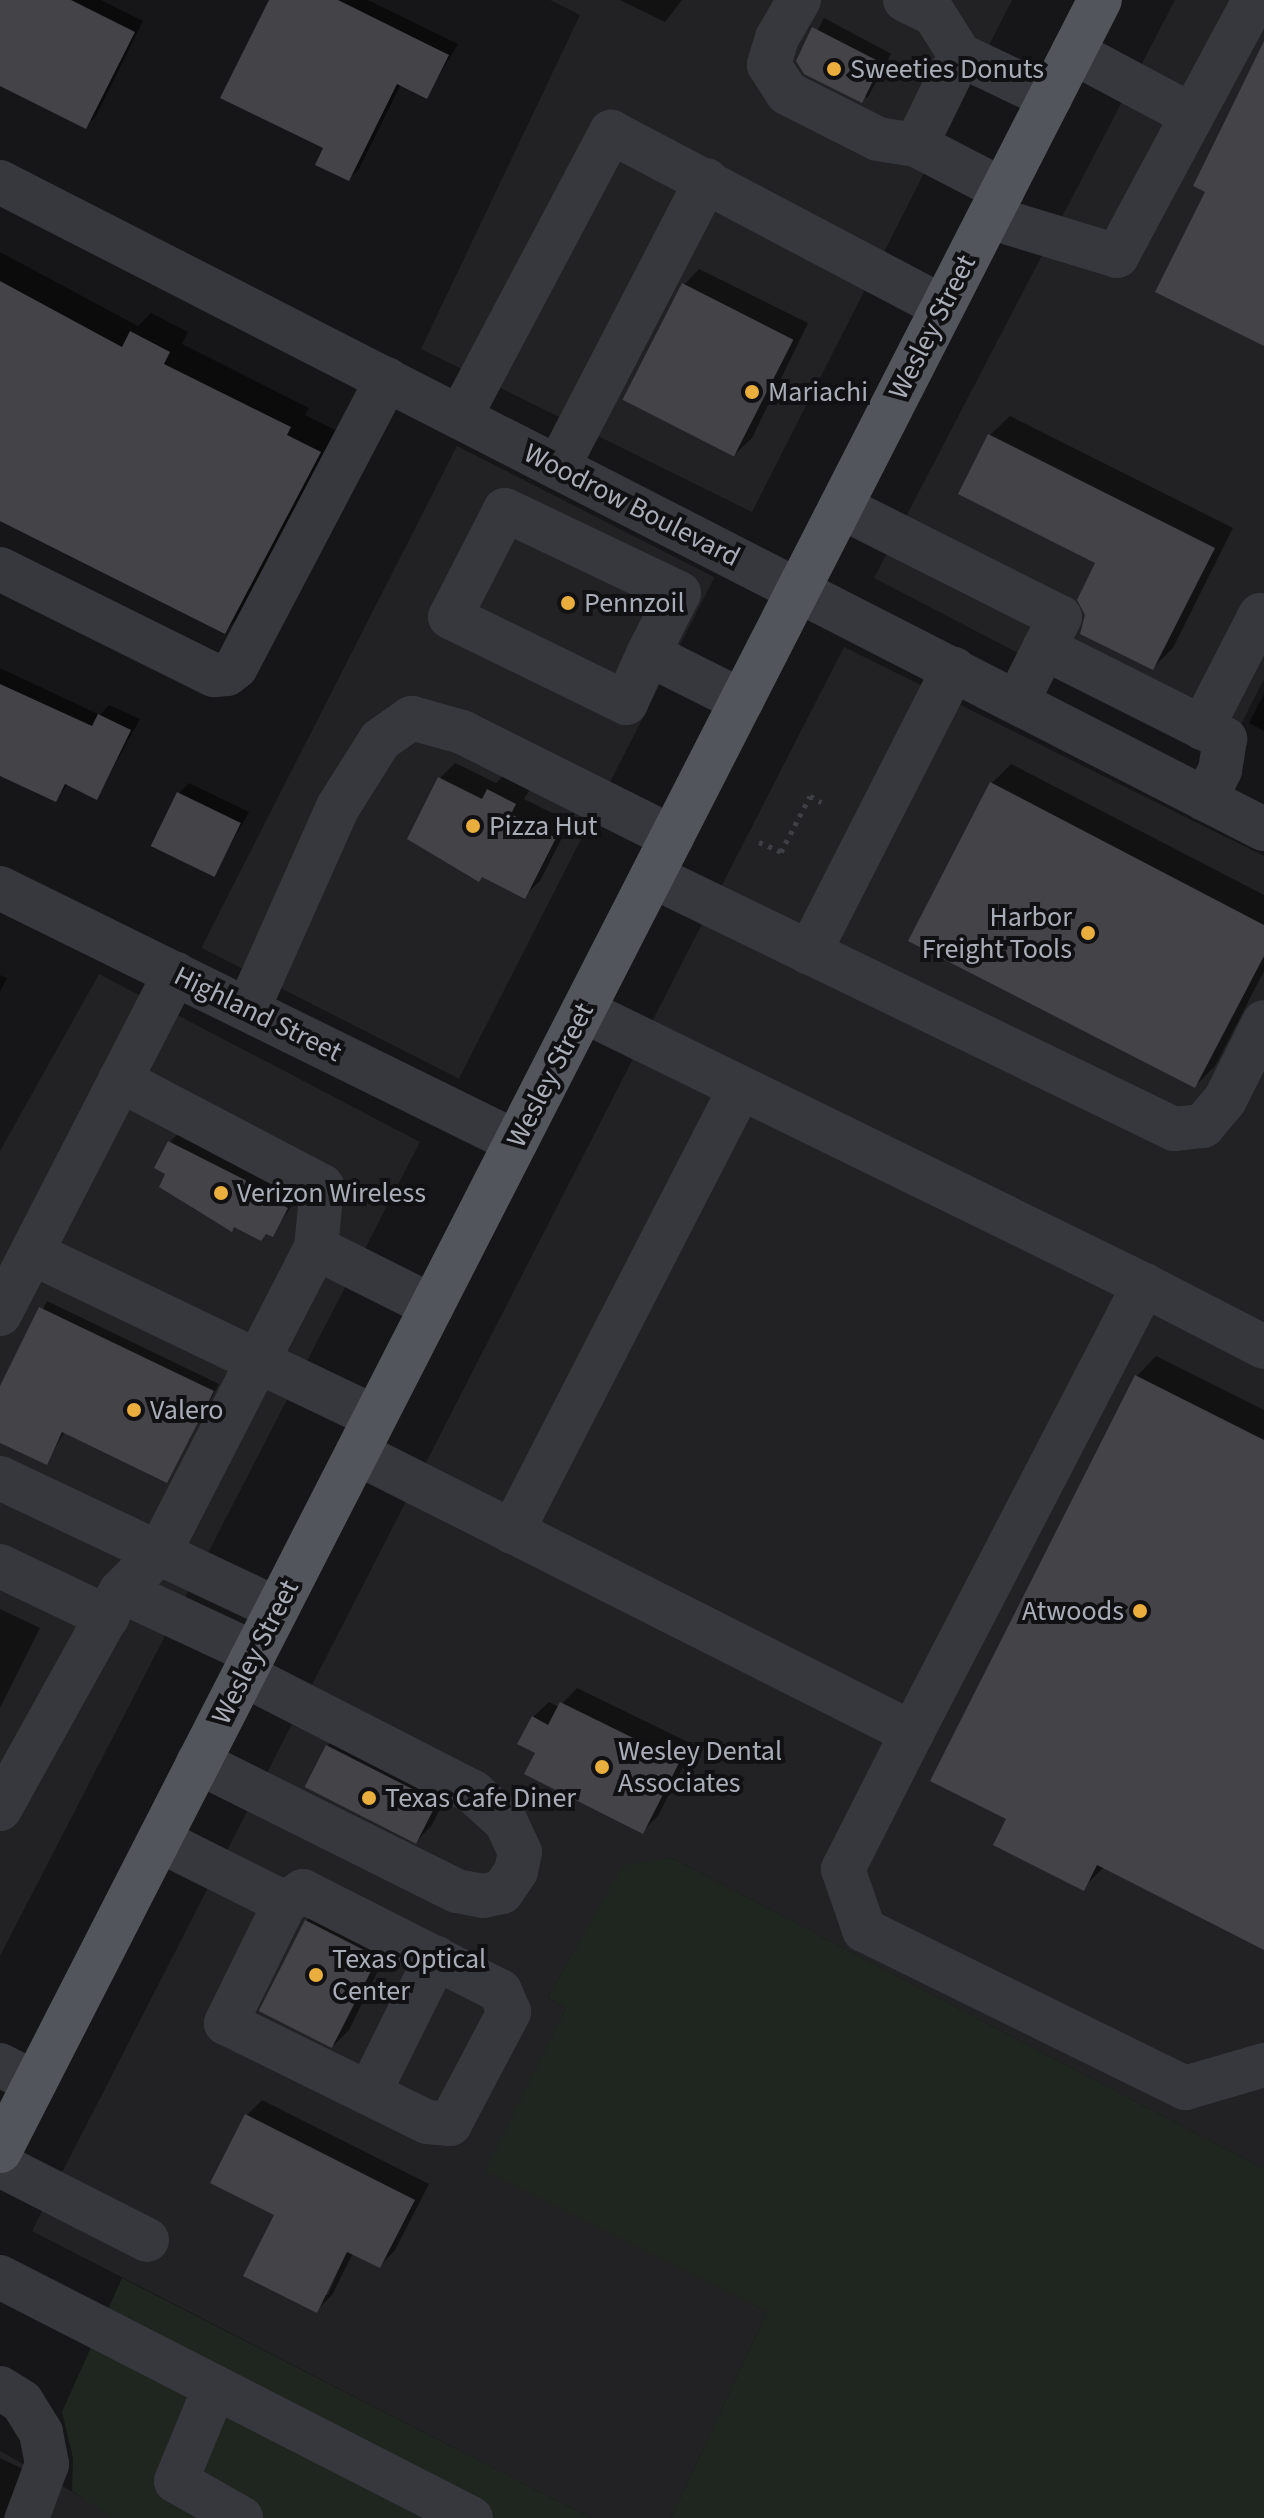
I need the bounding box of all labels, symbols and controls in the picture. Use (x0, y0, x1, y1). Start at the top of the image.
place label: Sweeties Donuts (850, 52, 1044, 86)
marker: Sweeties Donuts (825, 60, 843, 78)
street label: Wesley Street (881, 249, 983, 405)
place label: Mariachi (768, 375, 868, 409)
marker: Mariachi (743, 383, 761, 401)
street label: Woodrow Boulevard (518, 436, 746, 574)
place label: Pennzoil (584, 586, 685, 620)
marker: Pennzoil (559, 594, 577, 612)
place label: Pizza Hut (489, 809, 598, 843)
marker: Pizza Hut (464, 817, 482, 835)
place label: Harbor Freight Tools (922, 900, 1072, 966)
marker: Harbor Freight Tools (1079, 924, 1097, 942)
street label: Highland Street (169, 959, 347, 1069)
street label: Wesley Street (499, 997, 601, 1153)
place label: Verizon Wireless (237, 1176, 426, 1210)
marker: Verizon Wireless (212, 1184, 230, 1202)
place label: Valero (150, 1393, 224, 1427)
marker: Valero (125, 1401, 143, 1419)
street label: Wesley Street (204, 1574, 306, 1730)
place label: Atwoods (1022, 1594, 1124, 1628)
marker: Atwoods (1131, 1602, 1149, 1620)
place label: Wesley Dental Associates (618, 1734, 782, 1800)
marker: Wesley Dental Associates (593, 1758, 611, 1776)
place label: Texas Cafe Diner (385, 1781, 576, 1815)
marker: Texas Cafe Diner (360, 1789, 378, 1807)
place label: Texas Optical Center (332, 1942, 486, 2008)
marker: Texas Optical Center (307, 1966, 325, 1984)

